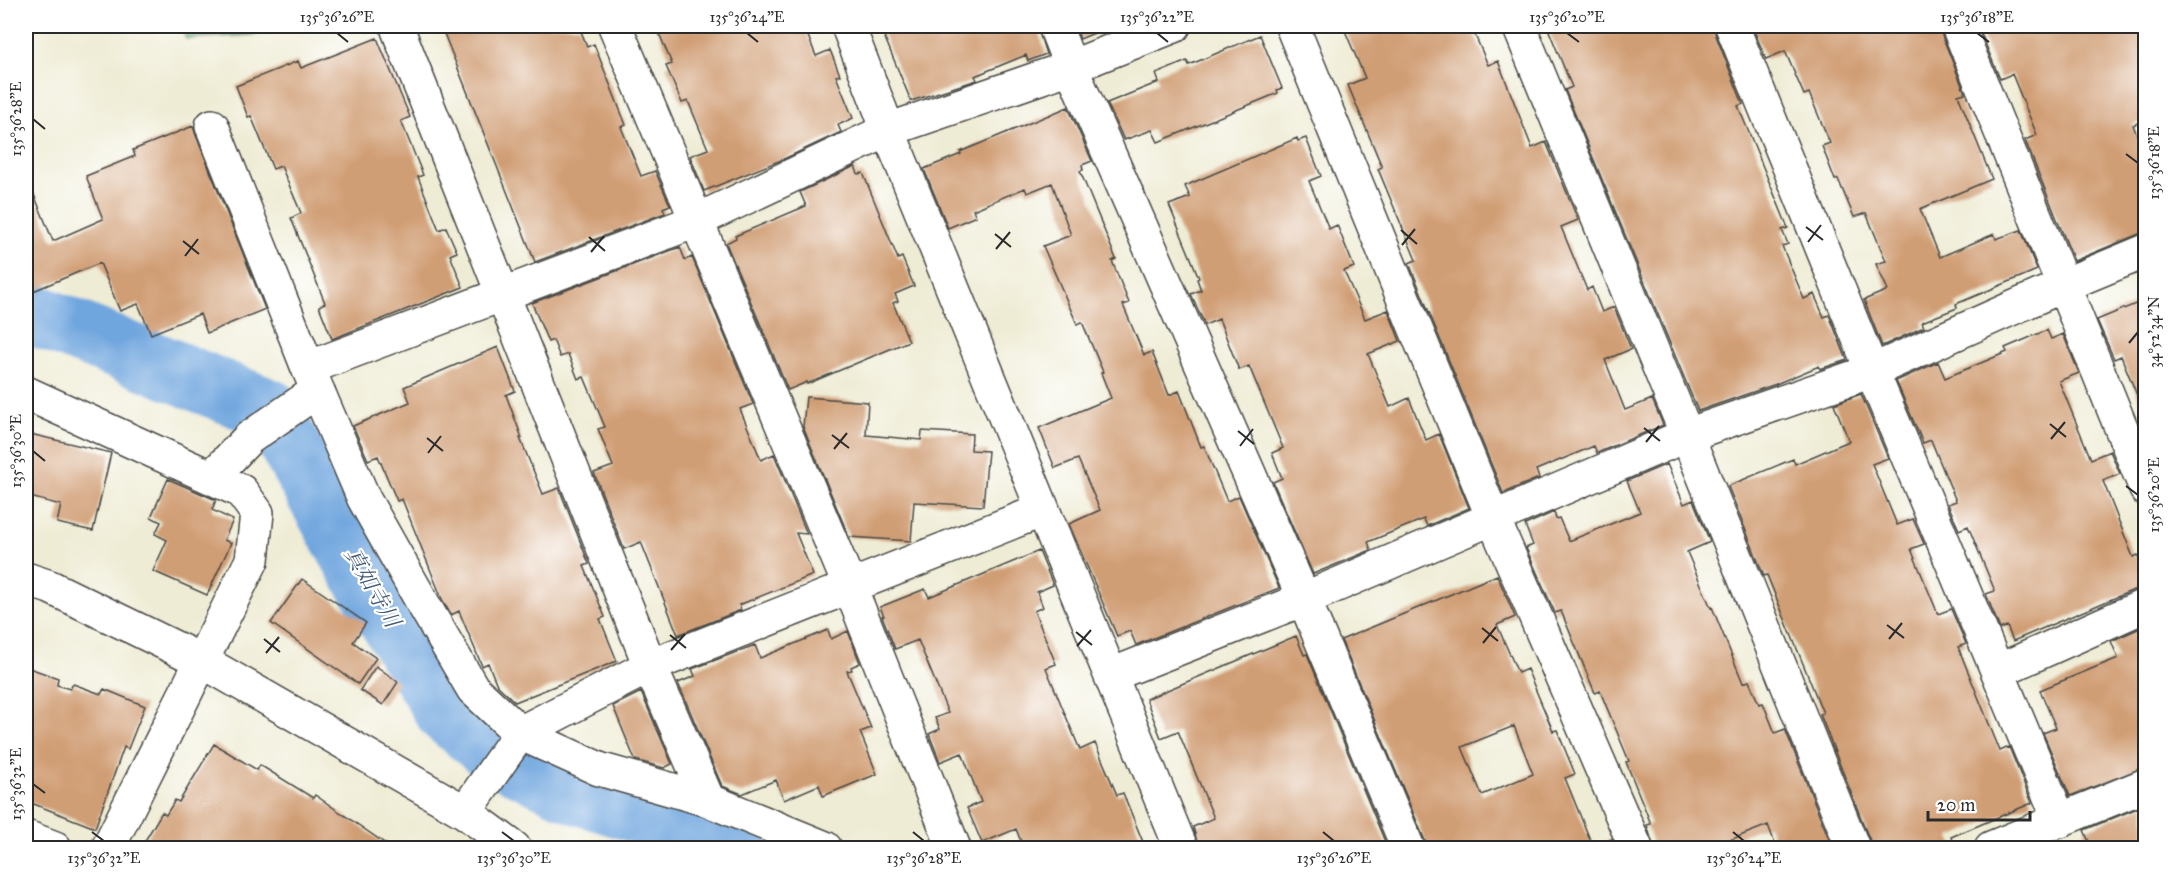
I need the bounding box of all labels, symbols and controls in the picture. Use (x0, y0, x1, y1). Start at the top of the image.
text: 135°36'26"E (300, 8, 375, 26)
text: 135°36'24"E (709, 8, 785, 26)
text: 135°36'22"E (1120, 8, 1194, 26)
text: 135°36'20"E (1529, 8, 1605, 26)
text: 135°36'18"E (1940, 8, 2014, 26)
text: 135°36'28"E (7, 81, 25, 156)
text: 135°36'18"E (2145, 126, 2163, 200)
text: 34°52'34"N (2145, 296, 2163, 368)
text: 135°36'30"E (7, 414, 25, 488)
text: 135°36'20"E (2145, 457, 2163, 533)
water label: 真如寺川 (339, 542, 407, 634)
text: 135°36'32"E (7, 747, 25, 820)
scale bar (1928, 784, 2030, 822)
text: 20 m (1937, 794, 1975, 816)
text: 135°36'32"E (68, 849, 141, 867)
text: 135°36'30"E (477, 849, 551, 867)
text: 135°36'28"E (887, 849, 962, 867)
text: 135°36'26"E (1297, 849, 1372, 867)
text: 135°36'24"E (1706, 849, 1782, 867)

